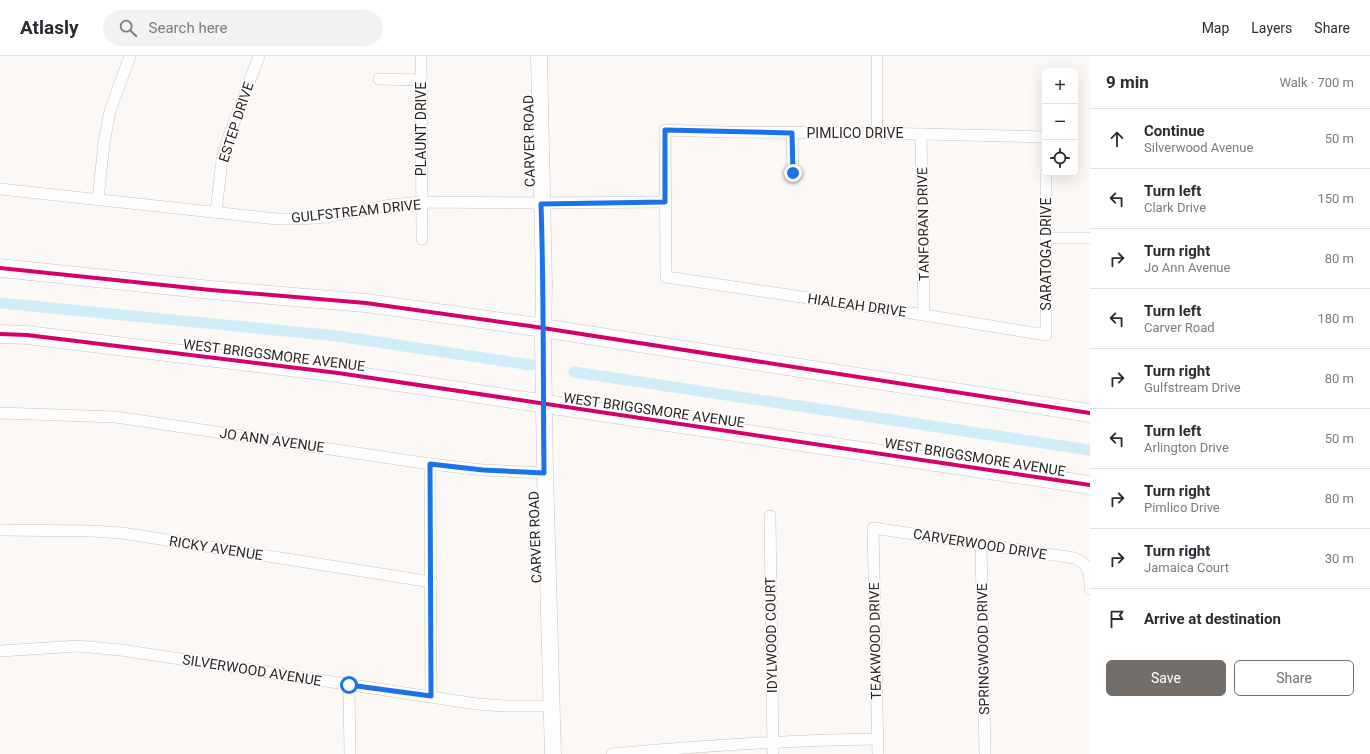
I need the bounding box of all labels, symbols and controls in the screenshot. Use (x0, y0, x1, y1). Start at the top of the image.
search box (103, 10, 383, 46)
text: Atlasly (20, 16, 79, 39)
icon: search (117, 17, 139, 39)
text: Search here (149, 19, 228, 37)
text: Map (1202, 20, 1229, 36)
text: Layers (1251, 20, 1292, 36)
text: Share (1314, 20, 1350, 36)
map controls (1042, 68, 1078, 176)
button: + (1042, 68, 1078, 104)
text: 9 min (1106, 72, 1149, 92)
text: Walk · 700 m (1279, 75, 1354, 90)
street label: ESTEP DRIVE (216, 80, 257, 164)
street label: PLAUNT DRIVE (413, 82, 429, 176)
street label: CARVER ROAD (520, 95, 538, 187)
button: − (1042, 104, 1078, 140)
text: Continue (1144, 122, 1205, 140)
street label: PIMLICO DRIVE (807, 125, 904, 141)
icon: ahead (1106, 128, 1128, 150)
text: 50 m (1325, 131, 1354, 146)
button: locate (1042, 140, 1078, 176)
text: Silverwood Avenue (1144, 140, 1253, 155)
route end (784, 164, 802, 182)
street label: TANFORAN DRIVE (914, 167, 932, 281)
text: Turn left (1144, 182, 1201, 200)
icon: left (1106, 188, 1128, 210)
text: 150 m (1317, 191, 1354, 206)
street label: GULFSTREAM DRIVE (290, 196, 422, 226)
street label: SARATOGA DRIVE (1038, 198, 1054, 310)
text: Clark Drive (1144, 200, 1206, 215)
text: Turn right (1144, 242, 1210, 260)
icon: right (1106, 248, 1128, 270)
text: 80 m (1325, 251, 1354, 266)
text: Jo Ann Avenue (1144, 260, 1230, 275)
street label: HIALEAH DRIVE (807, 290, 907, 320)
text: Turn left (1144, 302, 1201, 320)
icon: left (1106, 308, 1128, 330)
text: 180 m (1317, 311, 1354, 326)
text: Carver Road (1144, 320, 1215, 335)
street label: WEST BRIGGSMORE AVENUE (182, 336, 366, 374)
text: Turn right (1144, 362, 1210, 380)
icon: right (1106, 368, 1128, 390)
text: 80 m (1325, 371, 1354, 386)
text: Gulfstream Drive (1144, 380, 1241, 395)
street label: WEST BRIGGSMORE AVENUE (562, 389, 746, 431)
text: Turn left (1144, 422, 1201, 440)
street label: JO ANN AVENUE (218, 425, 326, 455)
icon: left (1106, 428, 1128, 450)
text: 50 m (1325, 431, 1354, 446)
street label: WEST BRIGGSMORE AVENUE (883, 435, 1067, 479)
text: Arlington Drive (1144, 440, 1229, 455)
text: Turn right (1144, 482, 1210, 500)
icon: right (1106, 488, 1128, 510)
street label: CARVER ROAD (525, 491, 545, 583)
text: 80 m (1325, 491, 1354, 506)
text: Pimlico Drive (1144, 500, 1220, 515)
street label: CARVERWOOD DRIVE (912, 526, 1048, 562)
street label: RICKY AVENUE (168, 533, 264, 563)
text: Turn right (1144, 542, 1210, 560)
icon: right (1106, 548, 1128, 570)
text: 30 m (1325, 551, 1354, 566)
text: Jamaica Court (1144, 560, 1229, 575)
street label: IDYLWOOD COURT (762, 576, 780, 693)
street label: TEAKWOOD DRIVE (866, 582, 884, 700)
street label: SPRINGWOOD DRIVE (974, 583, 992, 715)
icon: arrive (1106, 608, 1128, 630)
text: Arrive at destination (1144, 610, 1281, 628)
street label: SILVERWOOD AVENUE (181, 651, 323, 689)
button: Save (1106, 660, 1226, 696)
button: Share (1234, 660, 1354, 696)
route start (340, 676, 358, 694)

